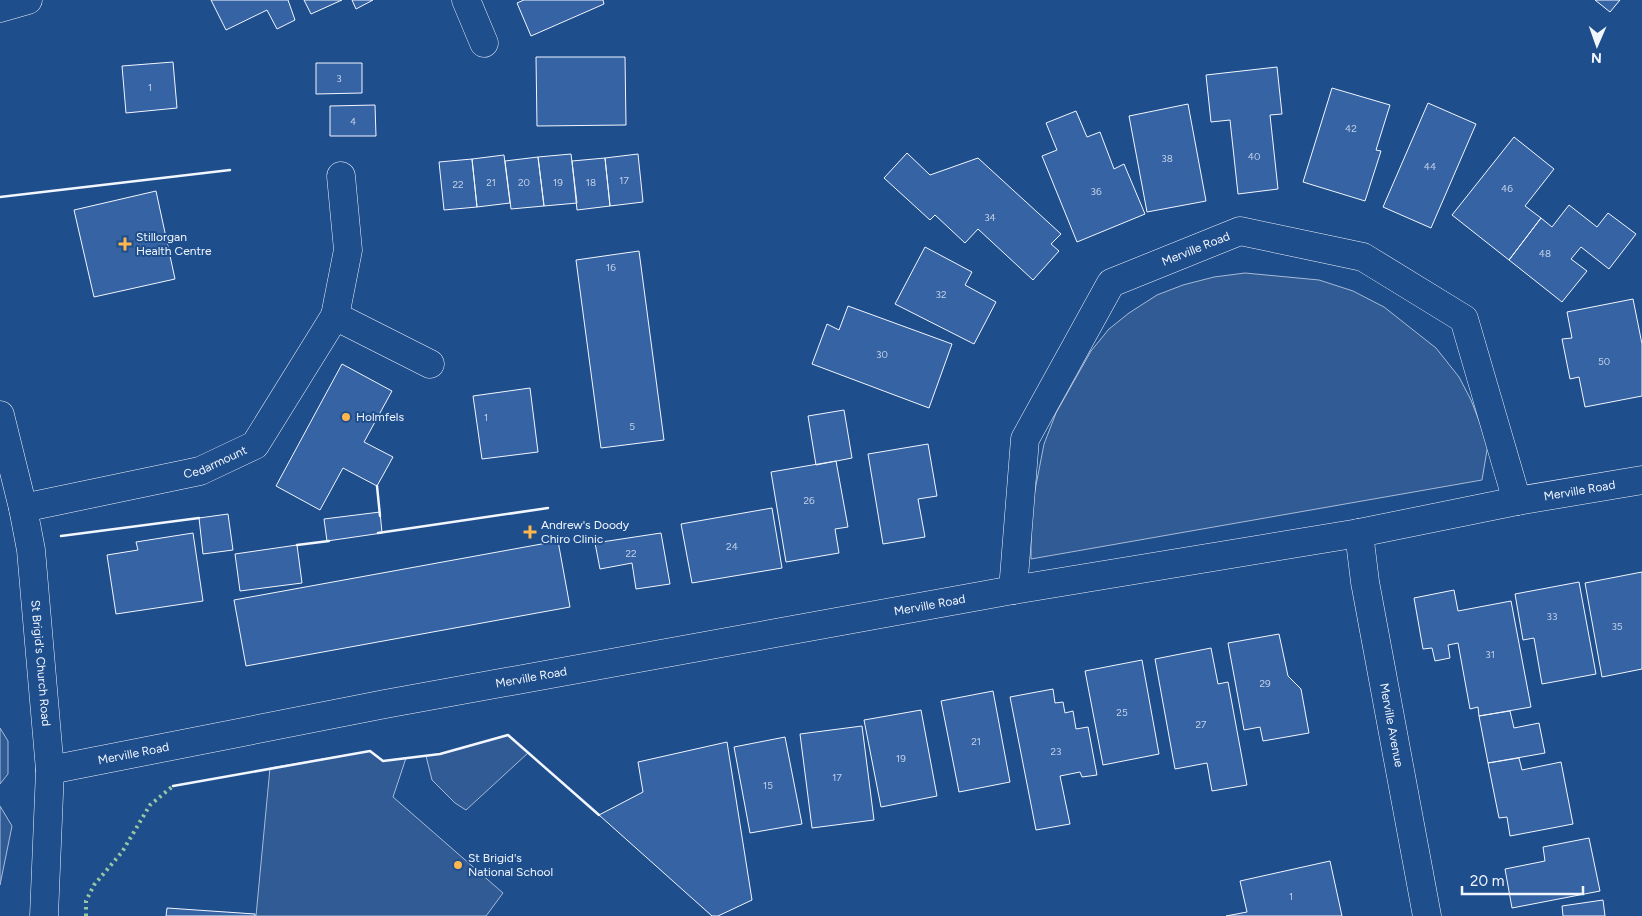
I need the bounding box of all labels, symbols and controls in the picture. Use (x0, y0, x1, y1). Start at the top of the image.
north arrow (1572, 20, 1622, 70)
text: N (1591, 49, 1602, 66)
house number: 3 (336, 72, 342, 85)
house number: 1 (148, 81, 152, 94)
house number: 4 (350, 115, 356, 128)
house number: 42 (1345, 122, 1357, 135)
house number: 40 (1248, 150, 1260, 163)
house number: 38 (1161, 152, 1173, 165)
house number: 44 (1424, 160, 1436, 173)
house number: 17 (619, 174, 629, 187)
house number: 21 (486, 176, 496, 189)
house number: 20 (518, 176, 530, 189)
house number: 19 (553, 176, 563, 189)
house number: 18 (586, 176, 596, 189)
house number: 22 (452, 178, 464, 191)
house number: 46 (1501, 182, 1513, 195)
house number: 36 (1090, 185, 1102, 198)
house number: 34 (984, 211, 996, 224)
street label: Merville Road (1160, 229, 1232, 269)
place label: Stillorgan Health Centre (136, 230, 212, 258)
marker: Stillorgan Health Centre (118, 237, 132, 251)
house number: 48 (1539, 247, 1551, 260)
house number: 16 (606, 261, 616, 274)
house number: 32 (935, 288, 947, 301)
house number: 30 (876, 348, 888, 361)
house number: 50 (1598, 355, 1610, 368)
place label: Holmfels (356, 410, 404, 424)
marker: Holmfels (340, 411, 352, 423)
house number: 1 (484, 411, 488, 424)
house number: 5 (629, 420, 635, 433)
street label: Cedarmount (182, 443, 249, 481)
street label: Merville Road (1543, 478, 1616, 503)
house number: 26 (803, 494, 815, 507)
place label: Andrew's Doody Chiro Clinic (541, 518, 630, 546)
marker: Andrew's Doody Chiro Clinic (523, 525, 537, 539)
house number: 24 (726, 540, 738, 553)
house number: 22 (625, 547, 637, 560)
street label: Merville Road (893, 592, 966, 618)
street label: St Brigid's Church Road (28, 599, 53, 727)
house number: 33 (1547, 610, 1557, 623)
house number: 35 (1611, 620, 1623, 633)
house number: 31 (1485, 648, 1495, 661)
street label: Merville Road (494, 664, 568, 691)
house number: 29 (1259, 677, 1271, 690)
street label: Merville Avenue (1377, 682, 1406, 769)
house number: 25 (1116, 706, 1128, 719)
house number: 27 (1196, 718, 1207, 731)
house number: 21 (971, 735, 981, 748)
street label: Merville Road (97, 740, 170, 767)
house number: 23 (1050, 745, 1062, 758)
house number: 19 (896, 752, 906, 765)
house number: 17 (832, 771, 842, 784)
house number: 15 (763, 779, 773, 792)
place label: St Brigid's National School (468, 851, 553, 879)
marker: St Brigid's National School (452, 859, 464, 871)
scale bar (1462, 864, 1583, 896)
text: 20 m (1470, 872, 1504, 890)
house number: 1 (1289, 890, 1293, 903)

